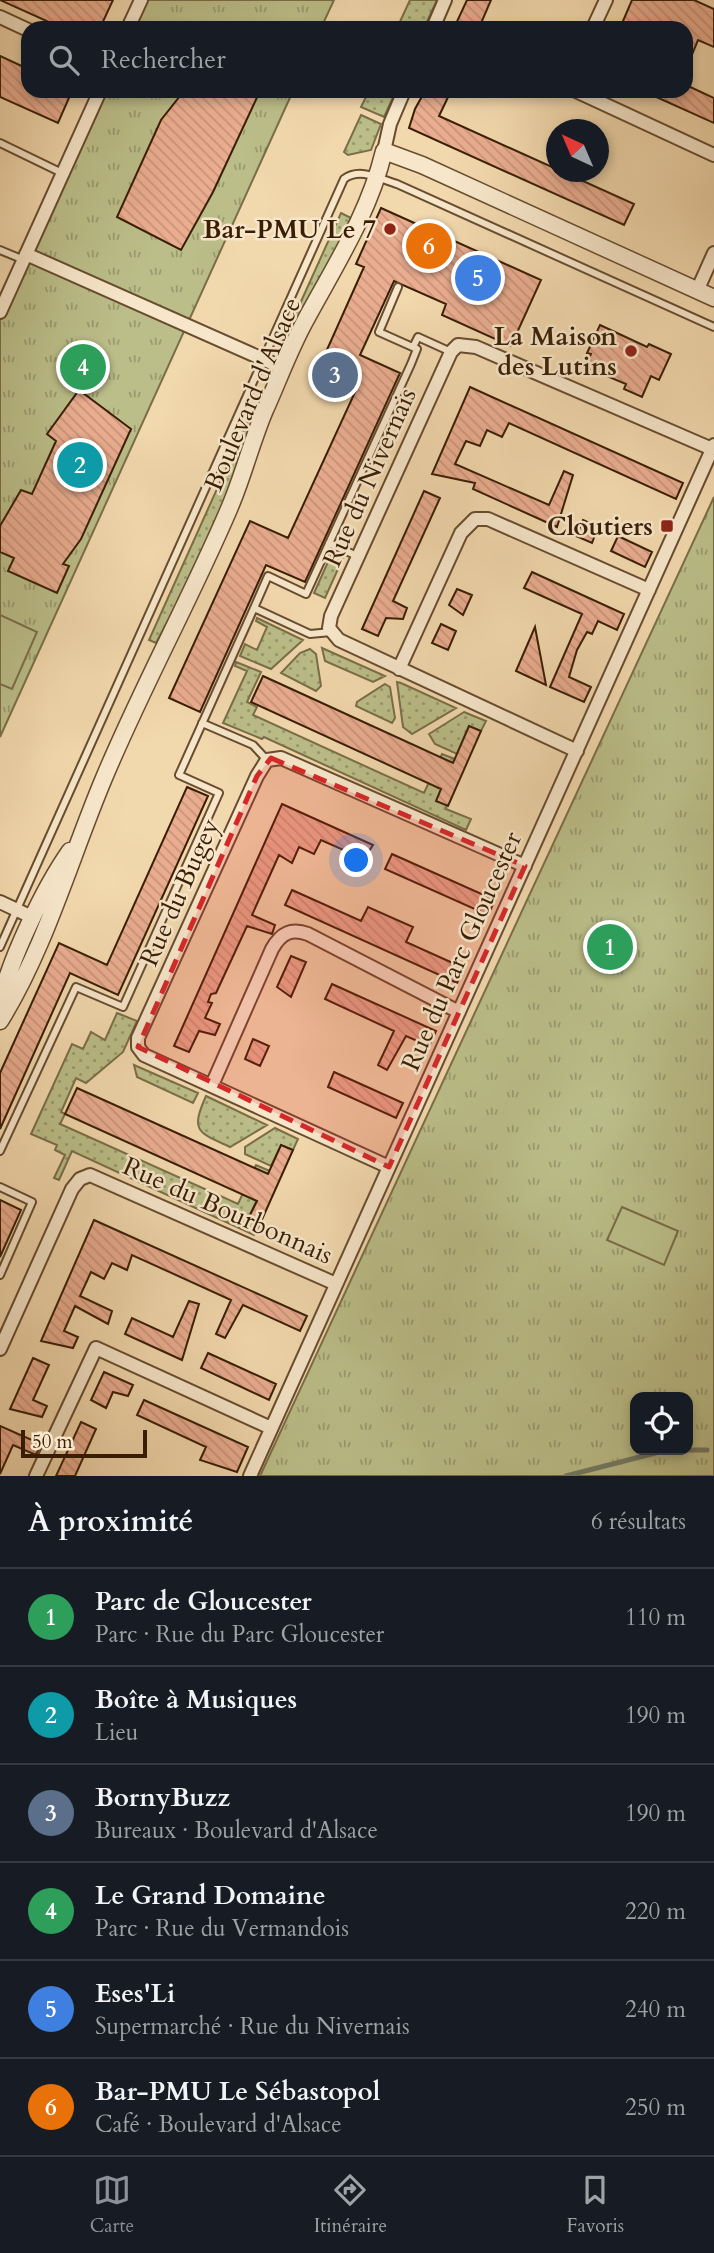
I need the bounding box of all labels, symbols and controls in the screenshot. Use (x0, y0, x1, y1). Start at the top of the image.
search box (21, 21, 693, 98)
icon: search (45, 41, 83, 79)
text: Rechercher (101, 42, 226, 77)
north arrow (546, 119, 609, 182)
place label: Bar-PMU Le 7 (203, 212, 376, 247)
pin: 6 (406, 220, 452, 272)
marker: Bar-PMU Le 7 (382, 221, 398, 237)
pin: 5 (455, 252, 501, 304)
street label: Boulevard d'Alsace (196, 292, 309, 497)
place label: La Maison des Lutins (494, 319, 617, 384)
pin: 4 (60, 341, 106, 393)
marker: La Maison des Lutins (623, 343, 639, 359)
pin: 3 (312, 349, 358, 401)
street label: Rue du Nivernais (314, 382, 425, 572)
pin: 2 (57, 439, 103, 491)
place label: Cloutiers (547, 509, 653, 544)
marker: Cloutiers (659, 518, 675, 534)
street label: Rue du Bugey (131, 813, 228, 972)
street label: Rue du Parc Gloucester (393, 826, 530, 1076)
your location (339, 843, 373, 877)
pin: 1 (587, 921, 633, 973)
street label: Rue du Bourbonnais (117, 1148, 338, 1272)
map controls (630, 1392, 693, 1455)
button: locate (630, 1392, 693, 1455)
scale bar (21, 1427, 147, 1459)
text: 50 m (32, 1429, 73, 1455)
text: À proximité (28, 1501, 193, 1542)
text: 6 résultats (591, 1506, 686, 1537)
text: Parc de Gloucester (95, 1584, 312, 1619)
text: 1 (45, 1602, 57, 1633)
text: 110 m (625, 1602, 686, 1633)
text: Parc · Rue du Parc Gloucester (95, 1619, 384, 1650)
text: Boîte à Musiques (95, 1682, 297, 1717)
text: 2 (45, 1700, 57, 1731)
text: 190 m (625, 1700, 686, 1731)
text: Lieu (95, 1717, 138, 1748)
text: BornyBuzz (95, 1780, 230, 1815)
text: 3 (45, 1798, 57, 1829)
text: 190 m (625, 1798, 686, 1829)
text: Bureaux · Boulevard d'Alsace (95, 1815, 378, 1846)
text: Le Grand Domaine (95, 1878, 326, 1913)
text: 4 (45, 1896, 57, 1927)
text: 220 m (625, 1896, 686, 1927)
text: Parc · Rue du Vermandois (95, 1913, 349, 1944)
text: Eses'Li (95, 1976, 175, 2011)
text: 5 (45, 1994, 57, 2025)
text: 240 m (625, 1994, 686, 2025)
text: Supermarché · Rue du Nivernais (95, 2011, 410, 2042)
text: Bar-PMU Le Sébastopol (95, 2074, 380, 2109)
text: 6 (45, 2092, 57, 2123)
text: 250 m (625, 2092, 686, 2123)
text: Café · Boulevard d'Alsace (95, 2109, 342, 2140)
tab: Carte (90, 2171, 134, 2239)
tab: Itinéraire (314, 2171, 387, 2239)
tab: Favoris (567, 2171, 624, 2239)

